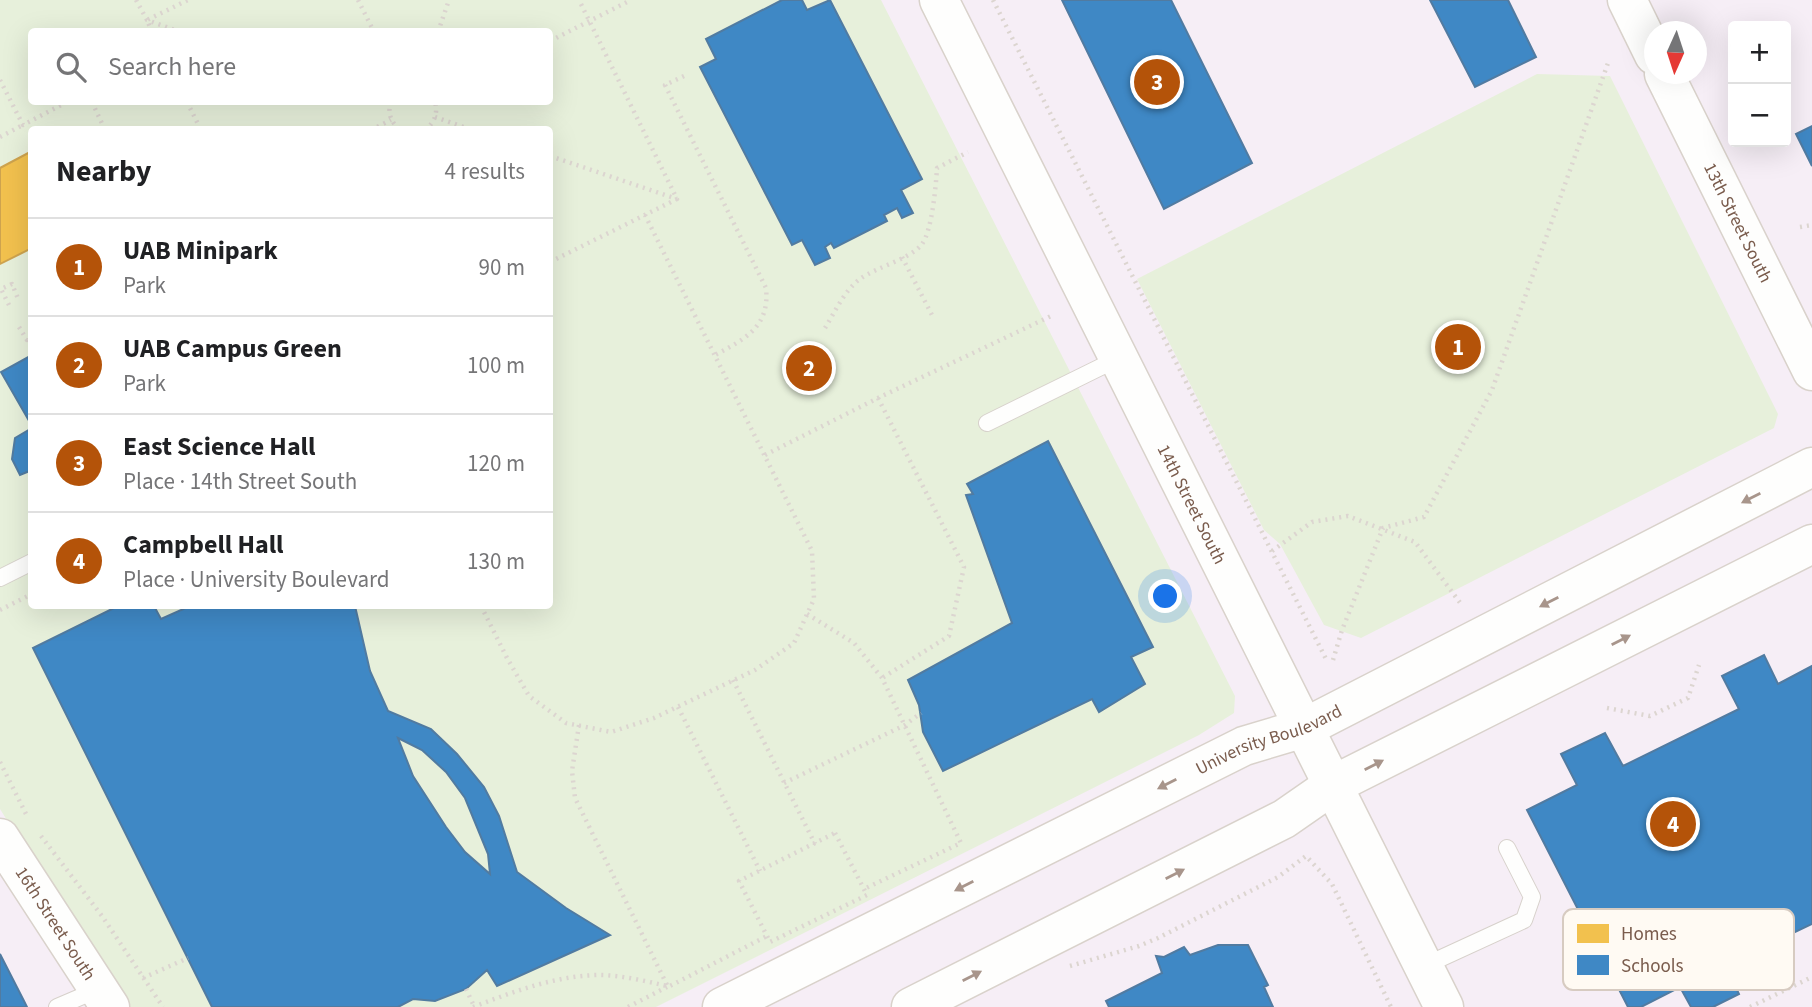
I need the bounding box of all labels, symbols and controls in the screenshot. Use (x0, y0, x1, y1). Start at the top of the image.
north arrow (1644, 21, 1707, 84)
map controls (1728, 21, 1791, 147)
button: + (1728, 21, 1791, 84)
search box (28, 28, 553, 105)
icon: search (52, 48, 90, 86)
text: Search here (108, 48, 236, 85)
pin: 3 (1134, 56, 1180, 108)
button: − (1728, 84, 1791, 147)
text: Nearby (56, 150, 151, 193)
text: 4 results (445, 155, 525, 188)
street label: 13th Street South (1697, 158, 1778, 287)
text: UAB Minipark (123, 232, 278, 269)
text: 1 (73, 251, 85, 284)
text: 90 m (478, 251, 525, 284)
text: Park (123, 269, 166, 302)
pin: 1 (1435, 321, 1481, 373)
text: UAB Campus Green (123, 330, 342, 367)
pin: 2 (786, 342, 832, 394)
text: 2 (73, 349, 85, 382)
text: 100 m (467, 349, 525, 382)
text: Park (123, 367, 166, 400)
text: East Science Hall (123, 428, 315, 465)
street label: 14th Street South (1151, 440, 1232, 569)
text: 3 (73, 447, 85, 480)
text: 120 m (467, 447, 525, 480)
text: Place · 14th Street South (123, 465, 357, 498)
one-way arrow (1741, 492, 1761, 503)
text: Campbell Hall (123, 526, 284, 563)
text: 4 (73, 545, 85, 578)
text: 130 m (467, 545, 525, 578)
text: Place · University Boulevard (123, 563, 390, 596)
your location (1148, 579, 1182, 613)
one-way arrow (1539, 596, 1559, 607)
one-way arrow (1611, 635, 1631, 646)
street label: University Boulevard (1191, 699, 1346, 781)
one-way arrow (1364, 759, 1384, 770)
one-way arrow (1157, 778, 1177, 790)
pin: 4 (1650, 798, 1696, 850)
street label: 16th Street South (9, 862, 101, 986)
one-way arrow (1166, 869, 1186, 881)
one-way arrow (954, 880, 974, 891)
legend (1563, 909, 1794, 990)
text: Homes (1621, 921, 1677, 948)
text: Schools (1621, 953, 1684, 980)
one-way arrow (962, 971, 982, 982)

